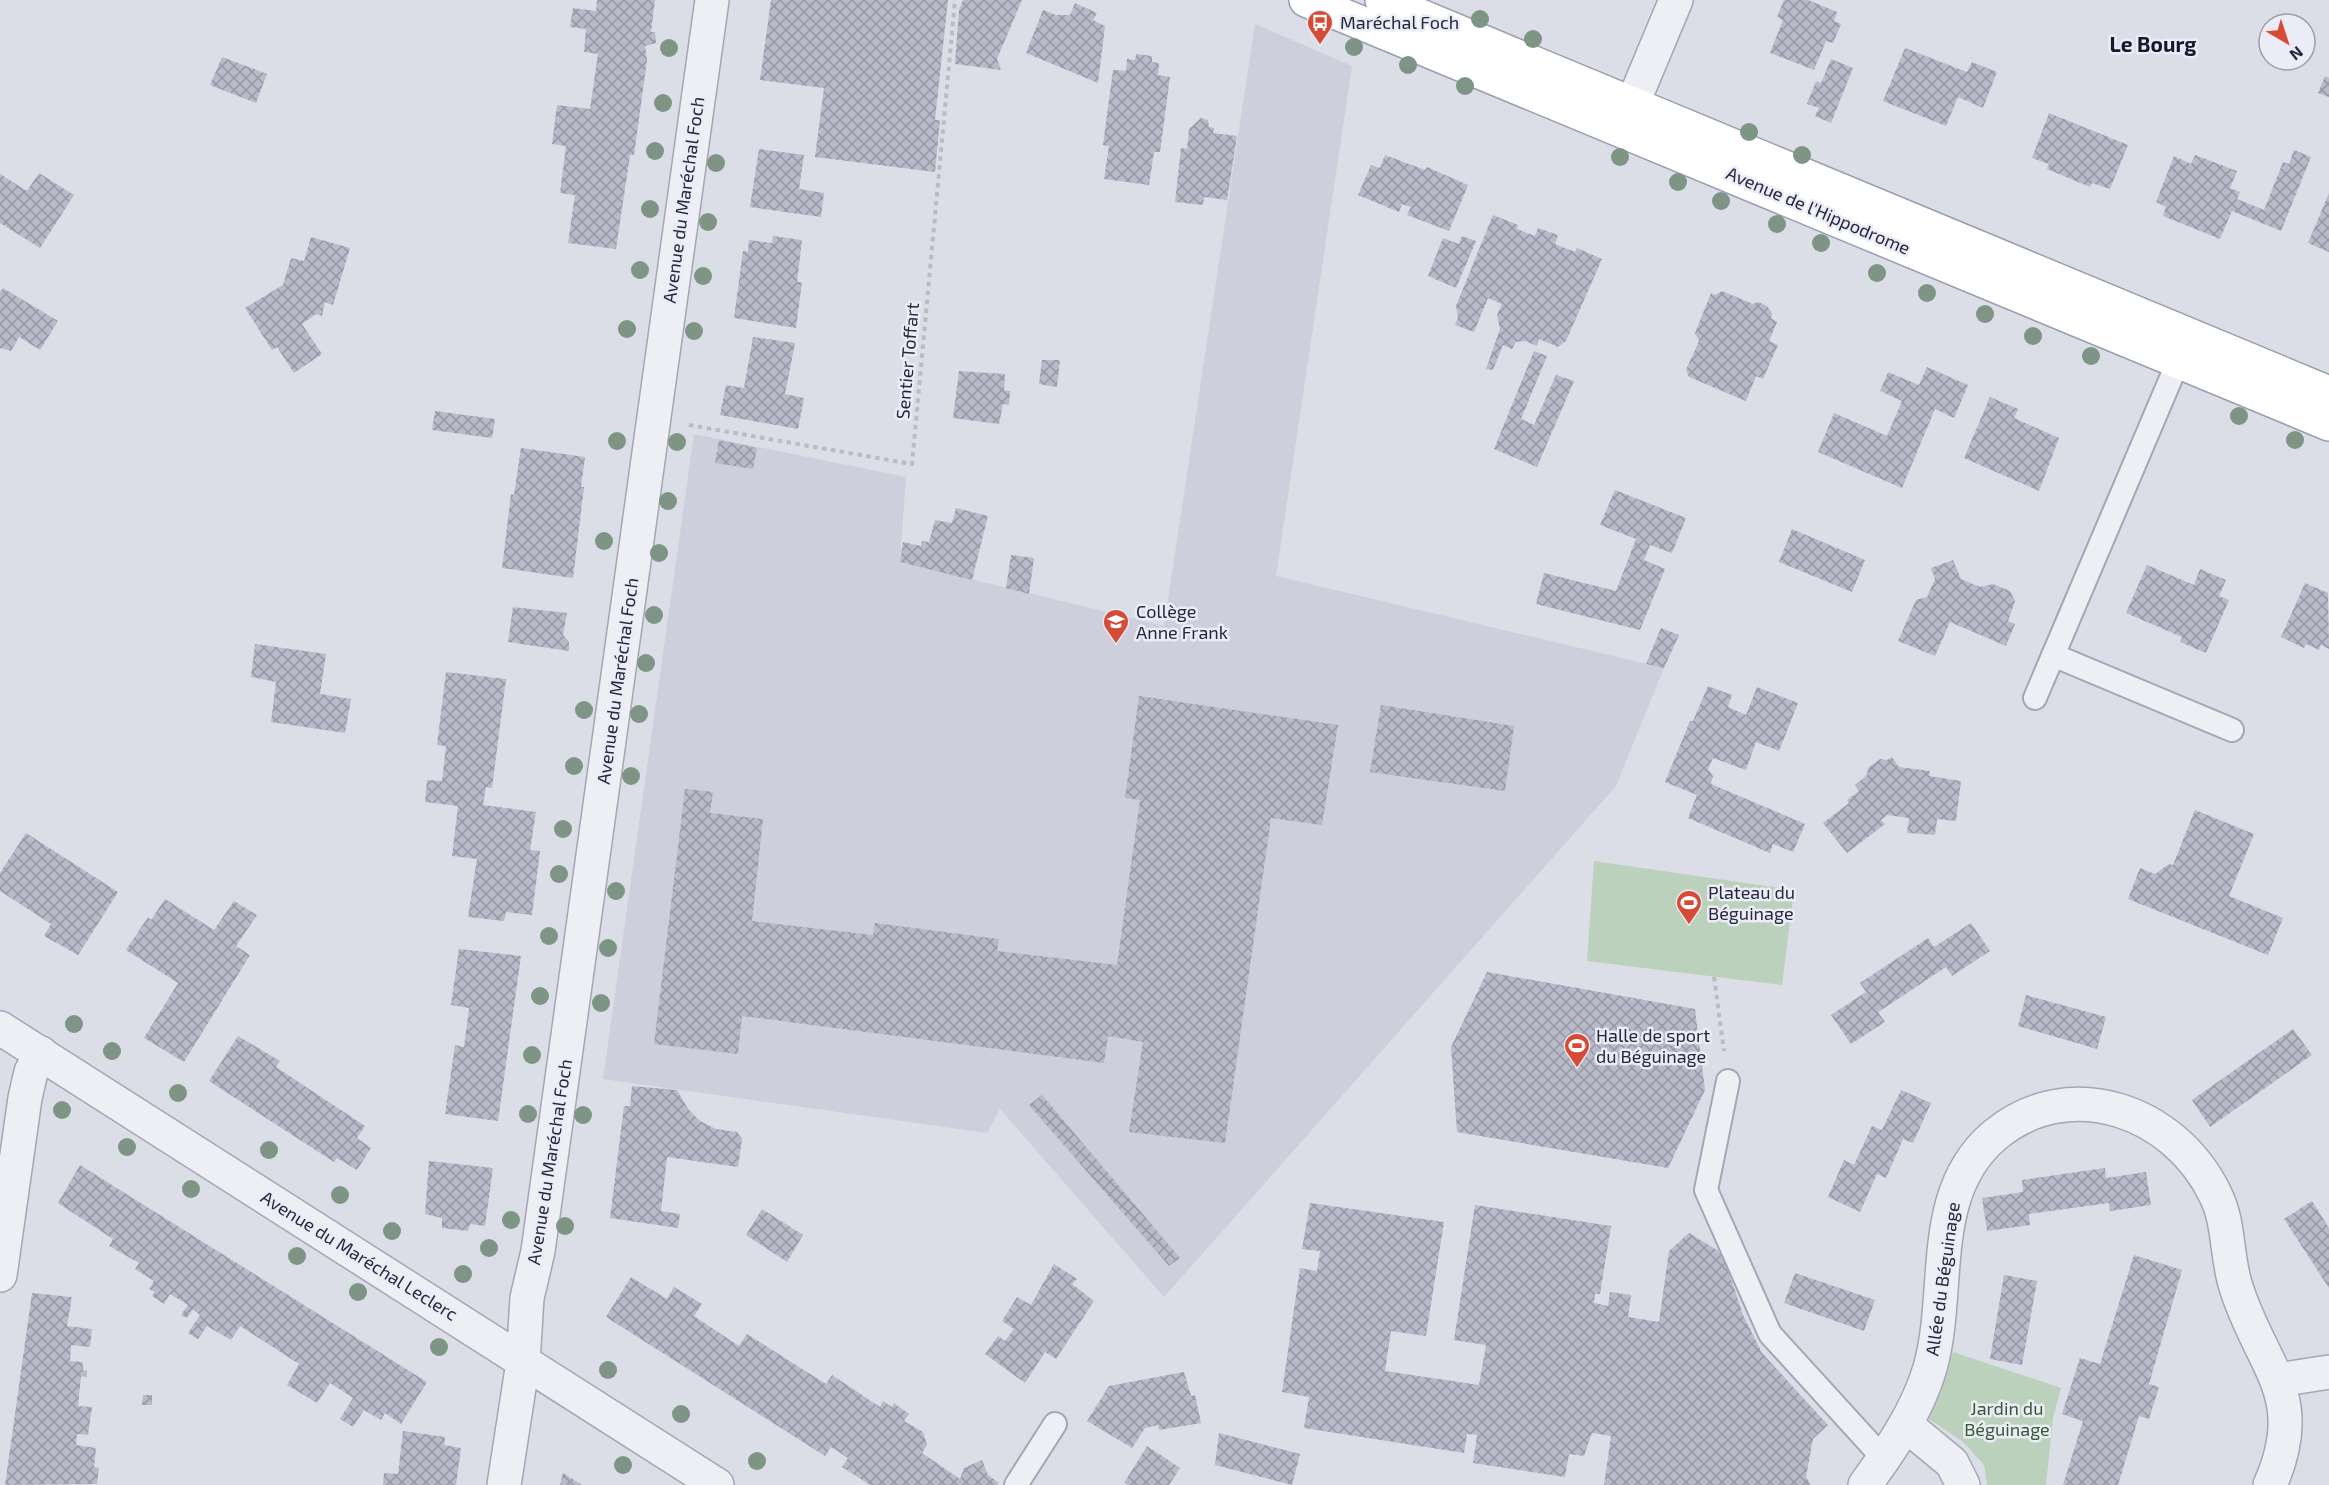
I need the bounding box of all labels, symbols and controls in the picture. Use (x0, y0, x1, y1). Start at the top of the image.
bus stop icon: Maréchal Foch (1305, 8, 1335, 46)
place label: Maréchal Foch (1340, 11, 1459, 33)
north arrow (2257, 12, 2317, 72)
district label: Le Bourg (2109, 31, 2197, 56)
text: N (2286, 43, 2307, 65)
street label: Avenue du Maréchal Foch (658, 95, 708, 304)
street label: Avenue de l'Hippodrome (1723, 161, 1914, 259)
street label: Sentier Toffart (891, 302, 923, 420)
street label: Avenue du Maréchal Foch (592, 576, 642, 785)
place label: Collège Anne Frank (1136, 600, 1228, 643)
school or university icon: Collège Anne Frank (1101, 607, 1131, 645)
place label: Plateau du Béguinage (1708, 881, 1795, 924)
sports icon: Plateau du Béguinage (1674, 888, 1704, 926)
place label: Halle de sport du Béguinage (1596, 1024, 1710, 1067)
sports icon: Halle de sport du Béguinage (1562, 1031, 1592, 1069)
street label: Avenue du Maréchal Foch (522, 1057, 576, 1266)
street label: Avenue du Maréchal Leclerc (257, 1185, 462, 1325)
street label: Allée du Béguinage (1920, 1200, 1964, 1357)
park label: Jardin du Béguinage (1964, 1397, 2050, 1440)

